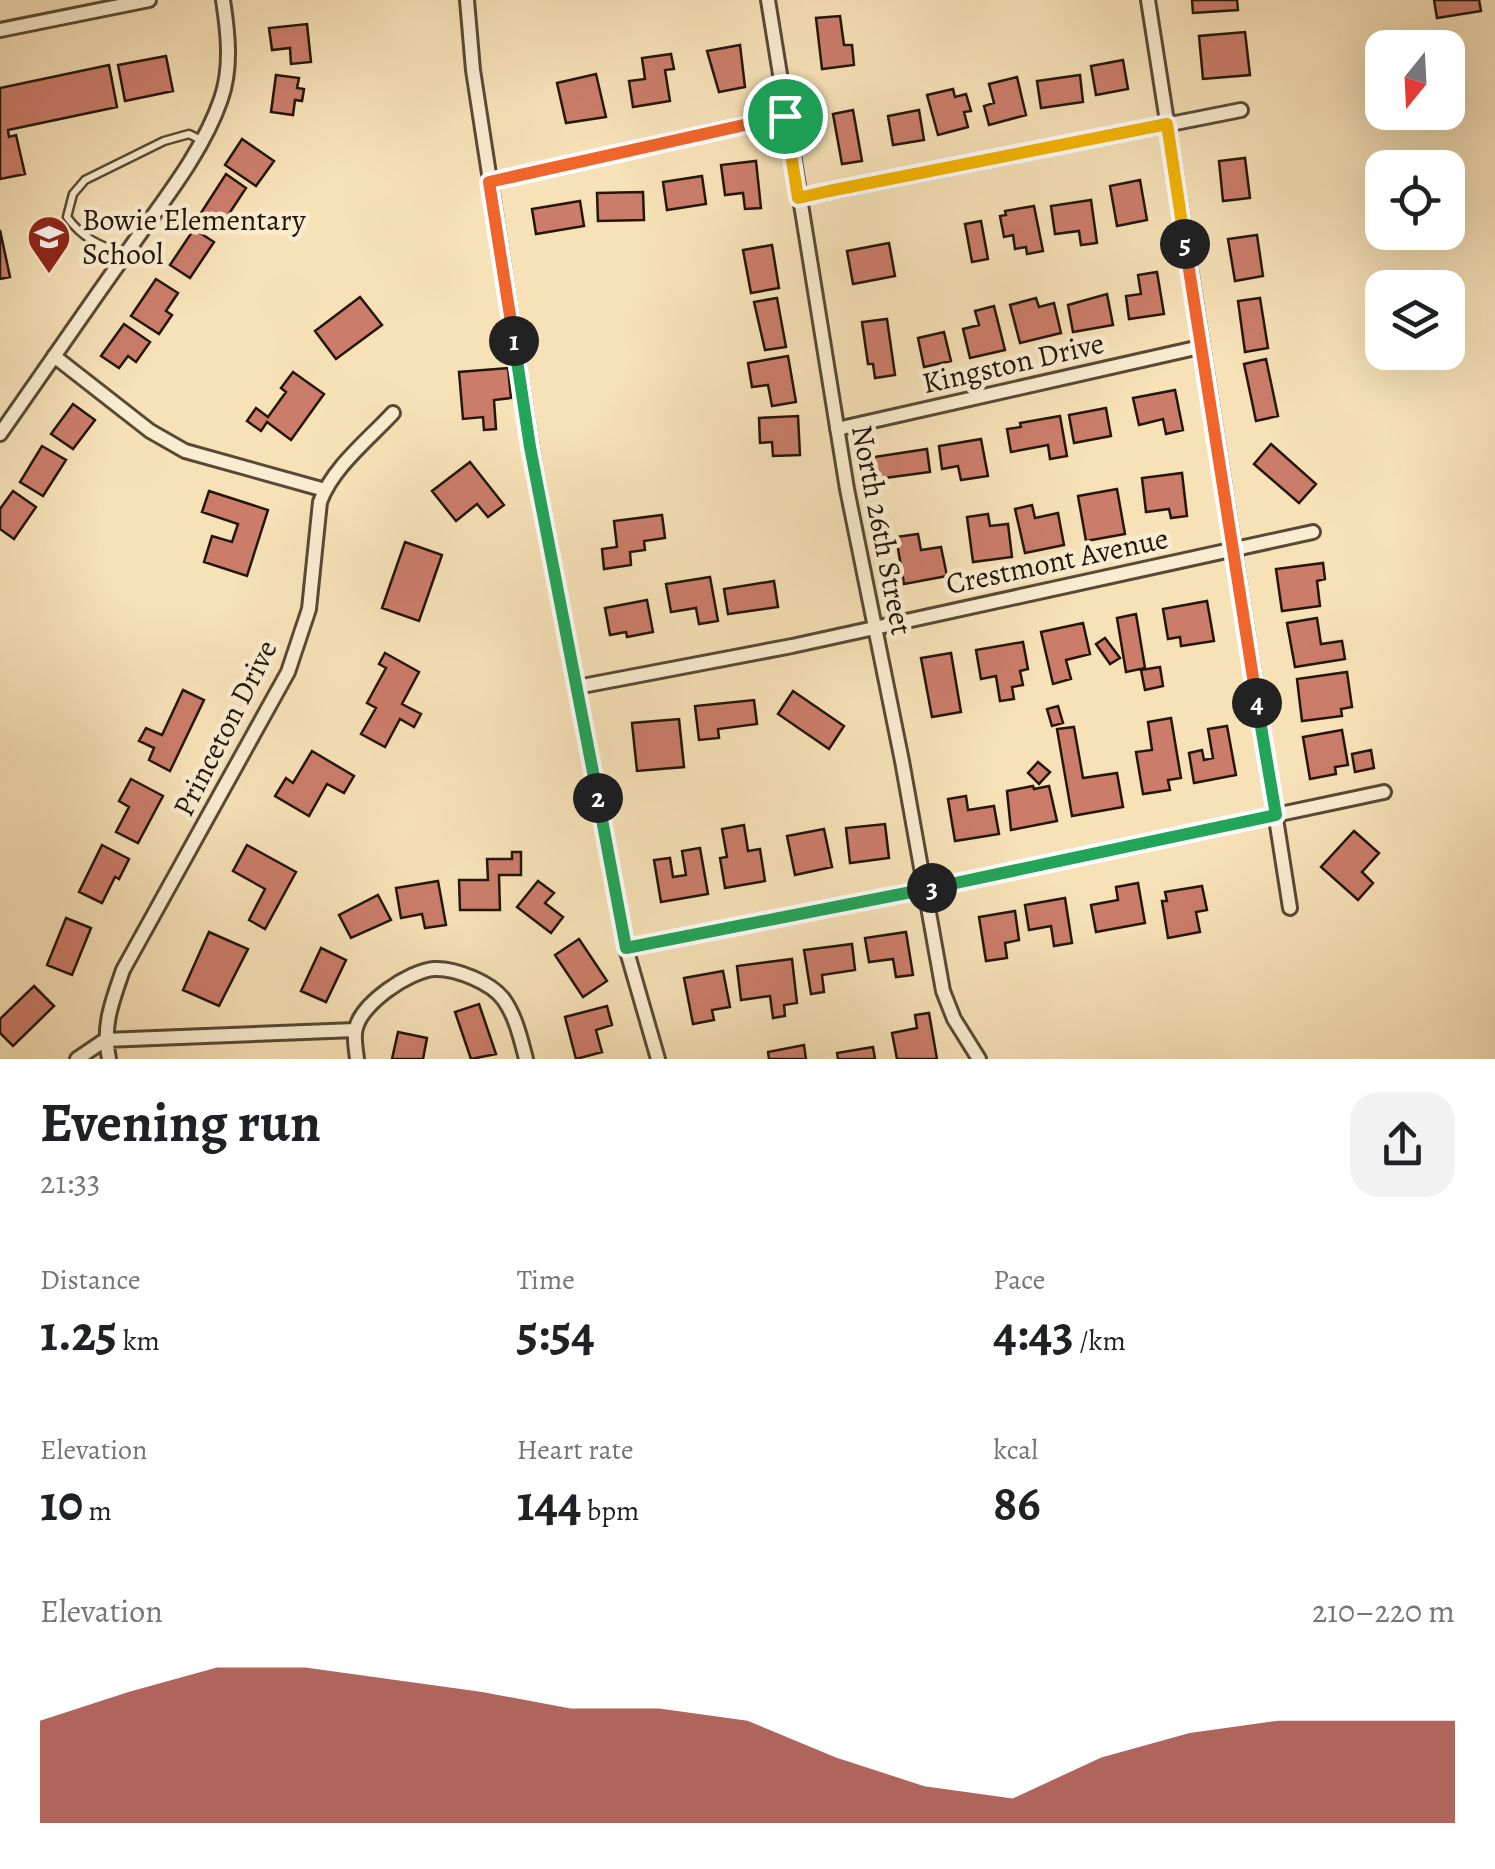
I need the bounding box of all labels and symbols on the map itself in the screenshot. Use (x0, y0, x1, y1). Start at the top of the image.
north arrow (1365, 30, 1465, 130)
pin (743, 74, 828, 159)
place label: Bowie Elementary School (82, 200, 306, 274)
school or university icon: Bowie Elementary School (26, 214, 72, 275)
pin: 5 (1160, 219, 1210, 269)
pin: 1 (489, 316, 539, 366)
street label: Kingston Drive (918, 323, 1108, 403)
street label: North 26th Street (842, 422, 922, 638)
street label: Crestmont Avenue (942, 518, 1172, 604)
street label: Princeton Drive (163, 633, 287, 823)
pin: 4 (1232, 678, 1282, 728)
pin: 2 (573, 773, 623, 823)
pin: 3 (907, 863, 957, 913)

